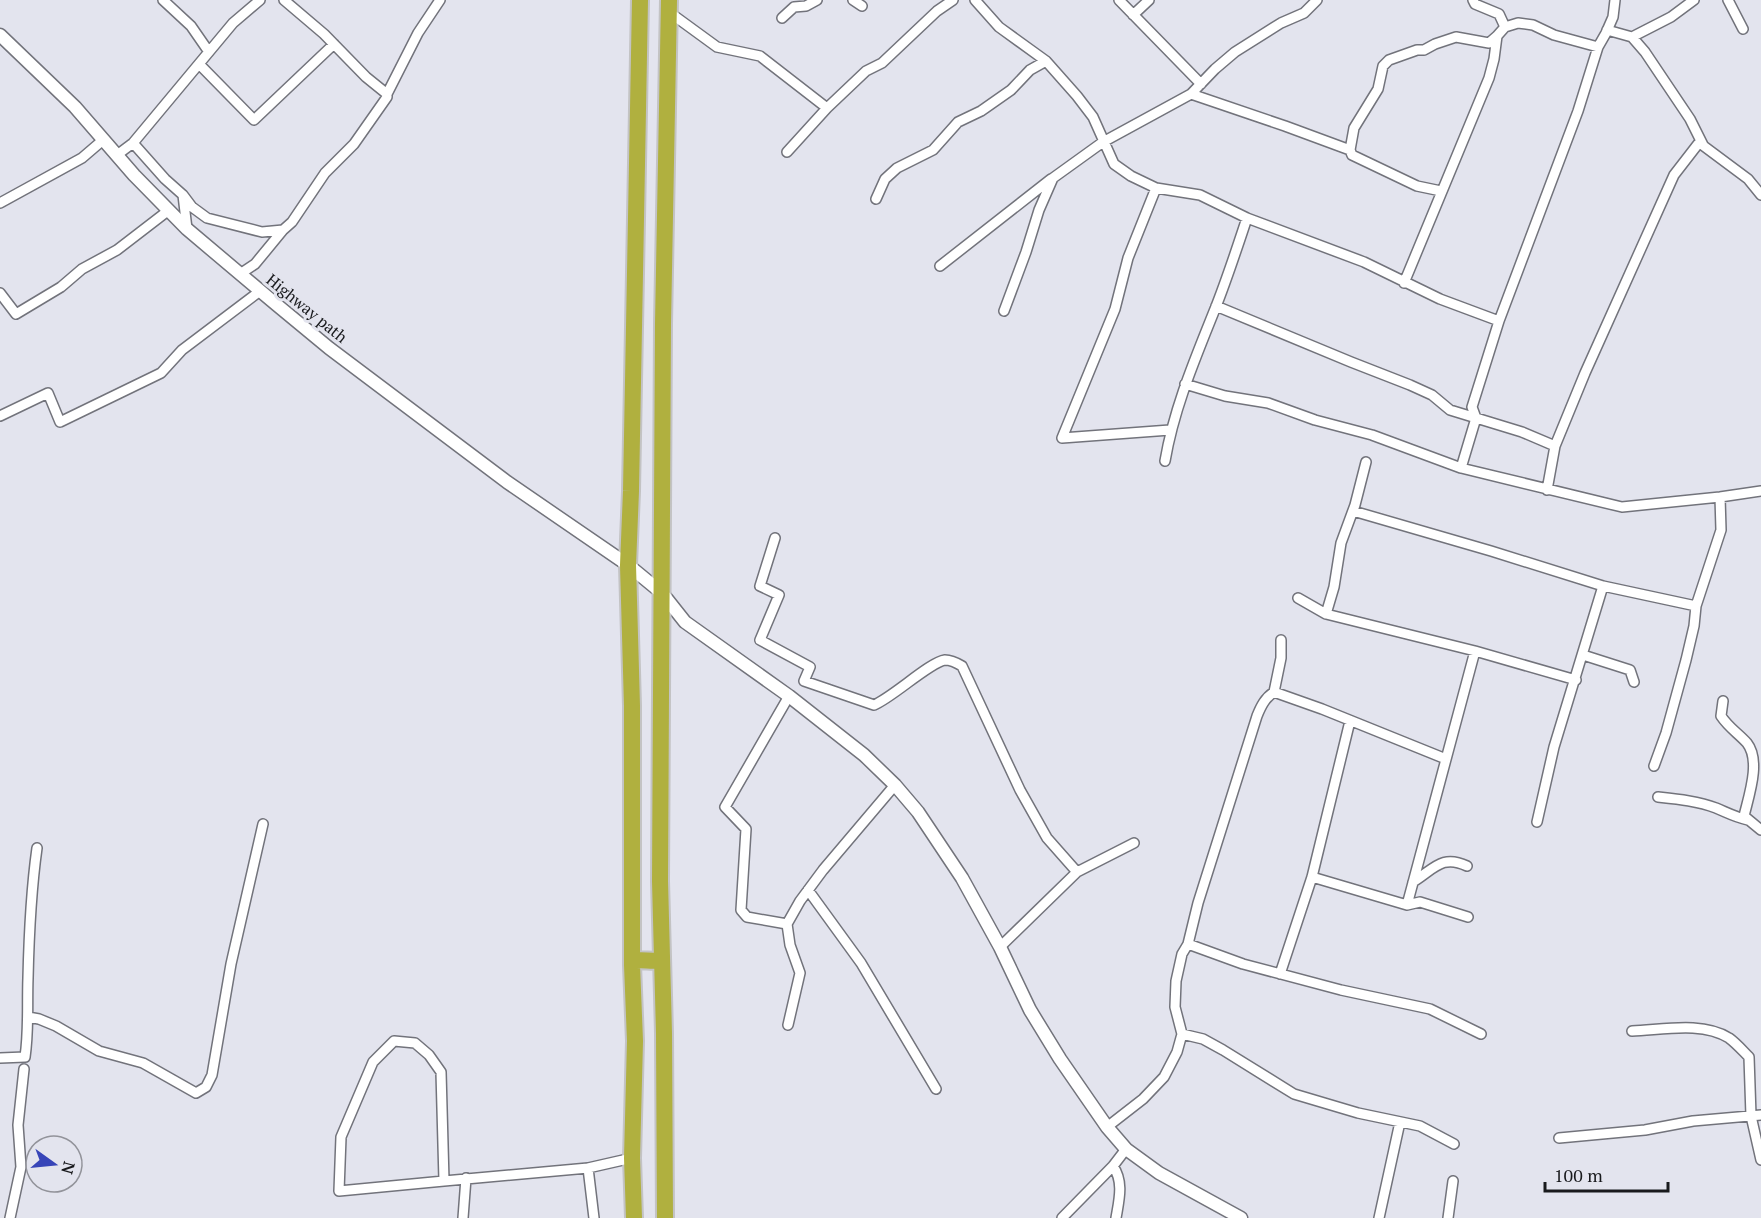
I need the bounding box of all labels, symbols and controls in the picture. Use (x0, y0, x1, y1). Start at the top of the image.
street label: Highway path (262, 268, 353, 348)
north arrow (24, 1134, 84, 1194)
scale bar (1545, 1155, 1668, 1193)
text: N (56, 1159, 81, 1177)
text: 100 m (1554, 1163, 1603, 1187)

